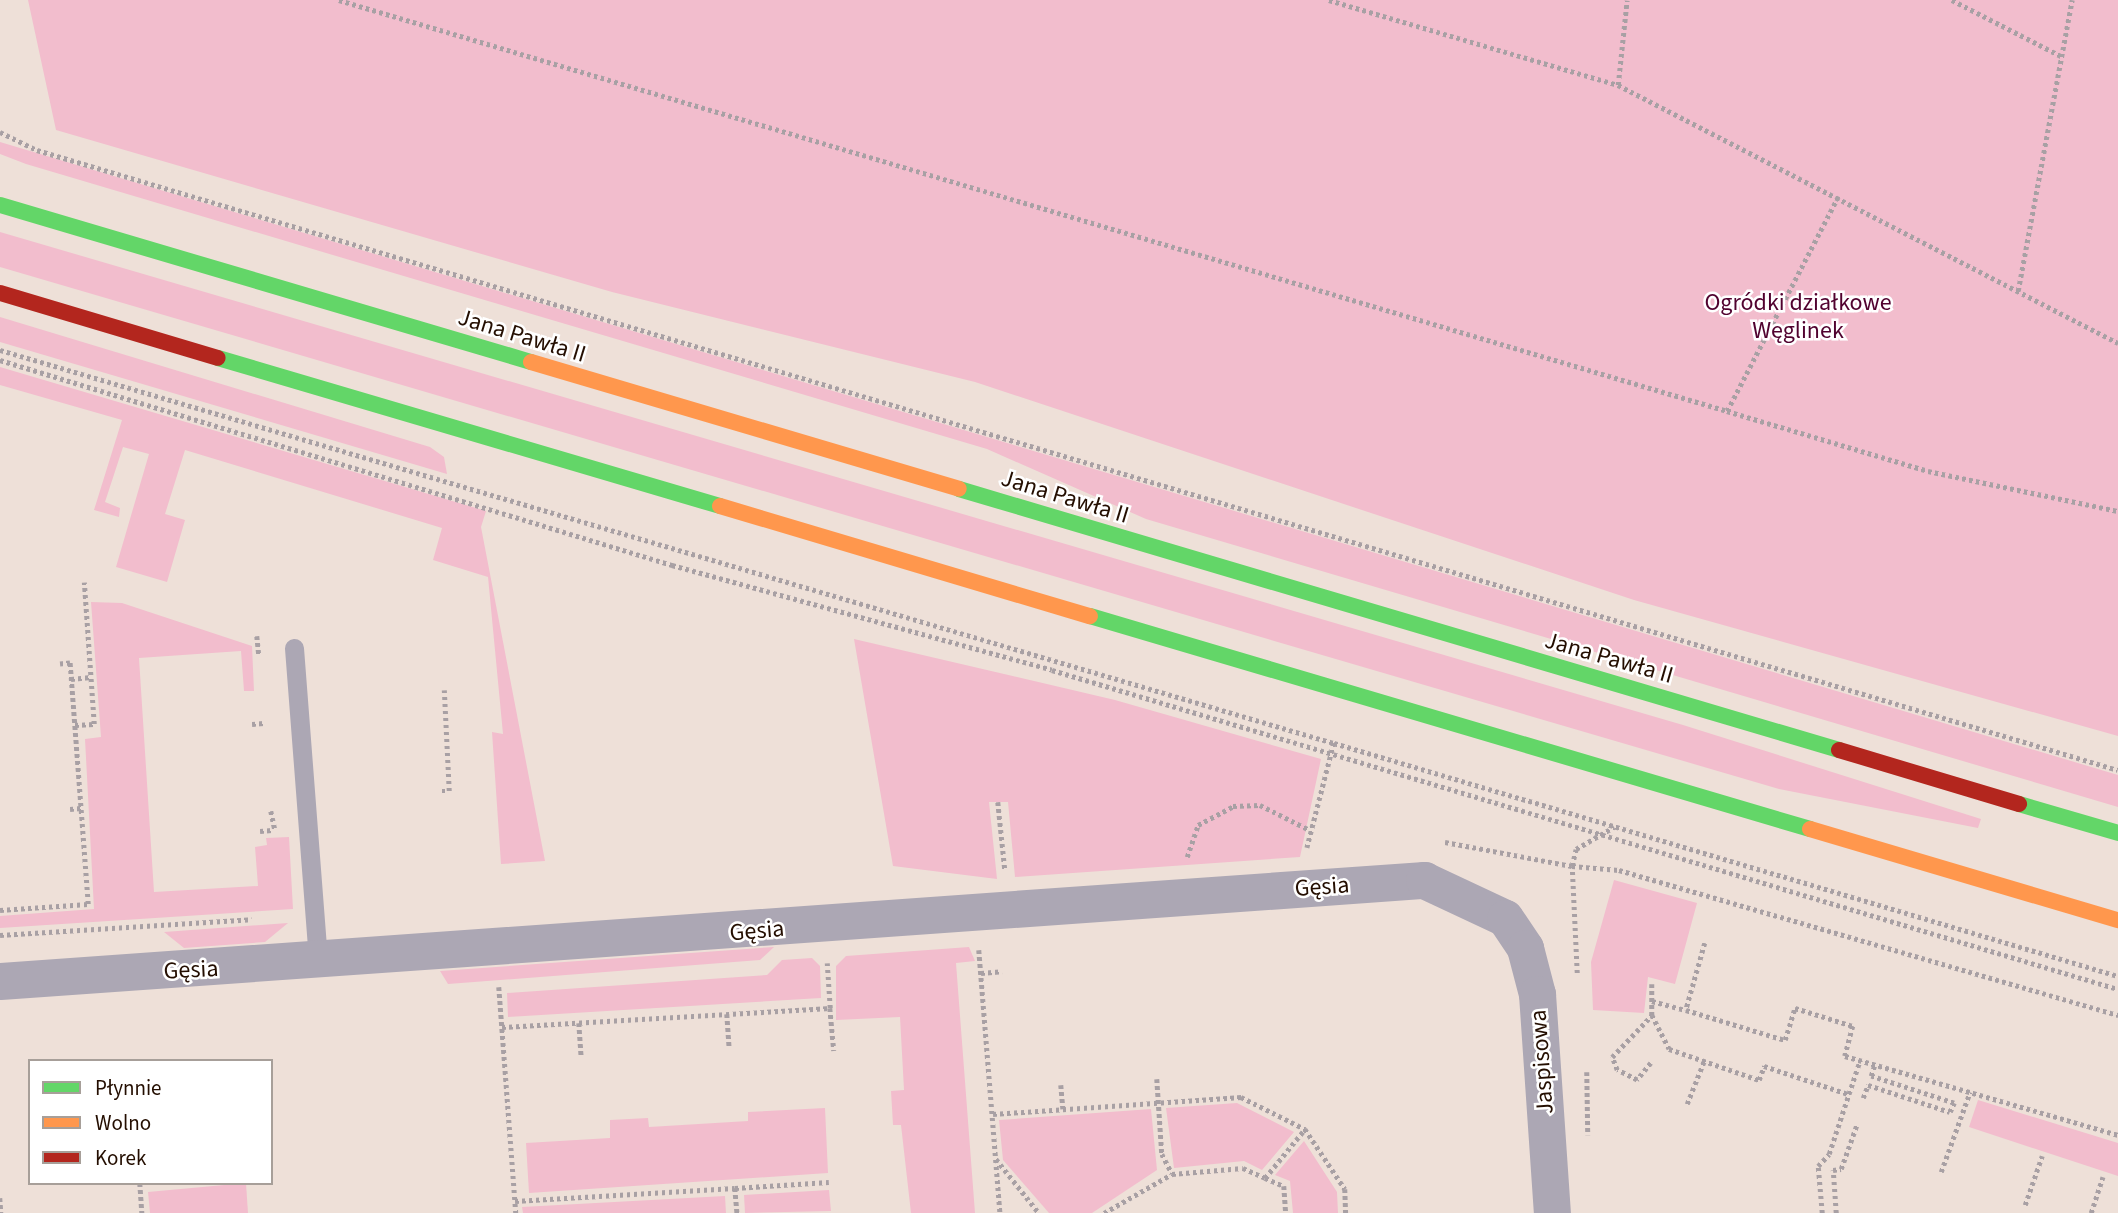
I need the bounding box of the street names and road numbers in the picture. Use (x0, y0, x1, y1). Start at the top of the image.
street label: Jana Pawła II (455, 303, 589, 369)
street label: Jana Pawła II (998, 464, 1132, 530)
street label: Jana Pawła II (1541, 626, 1677, 690)
street label: Gęsia (1294, 871, 1350, 903)
street label: Gęsia (728, 914, 786, 948)
street label: Gęsia (163, 954, 219, 986)
street label: Jaspisowa (1524, 1009, 1560, 1115)

